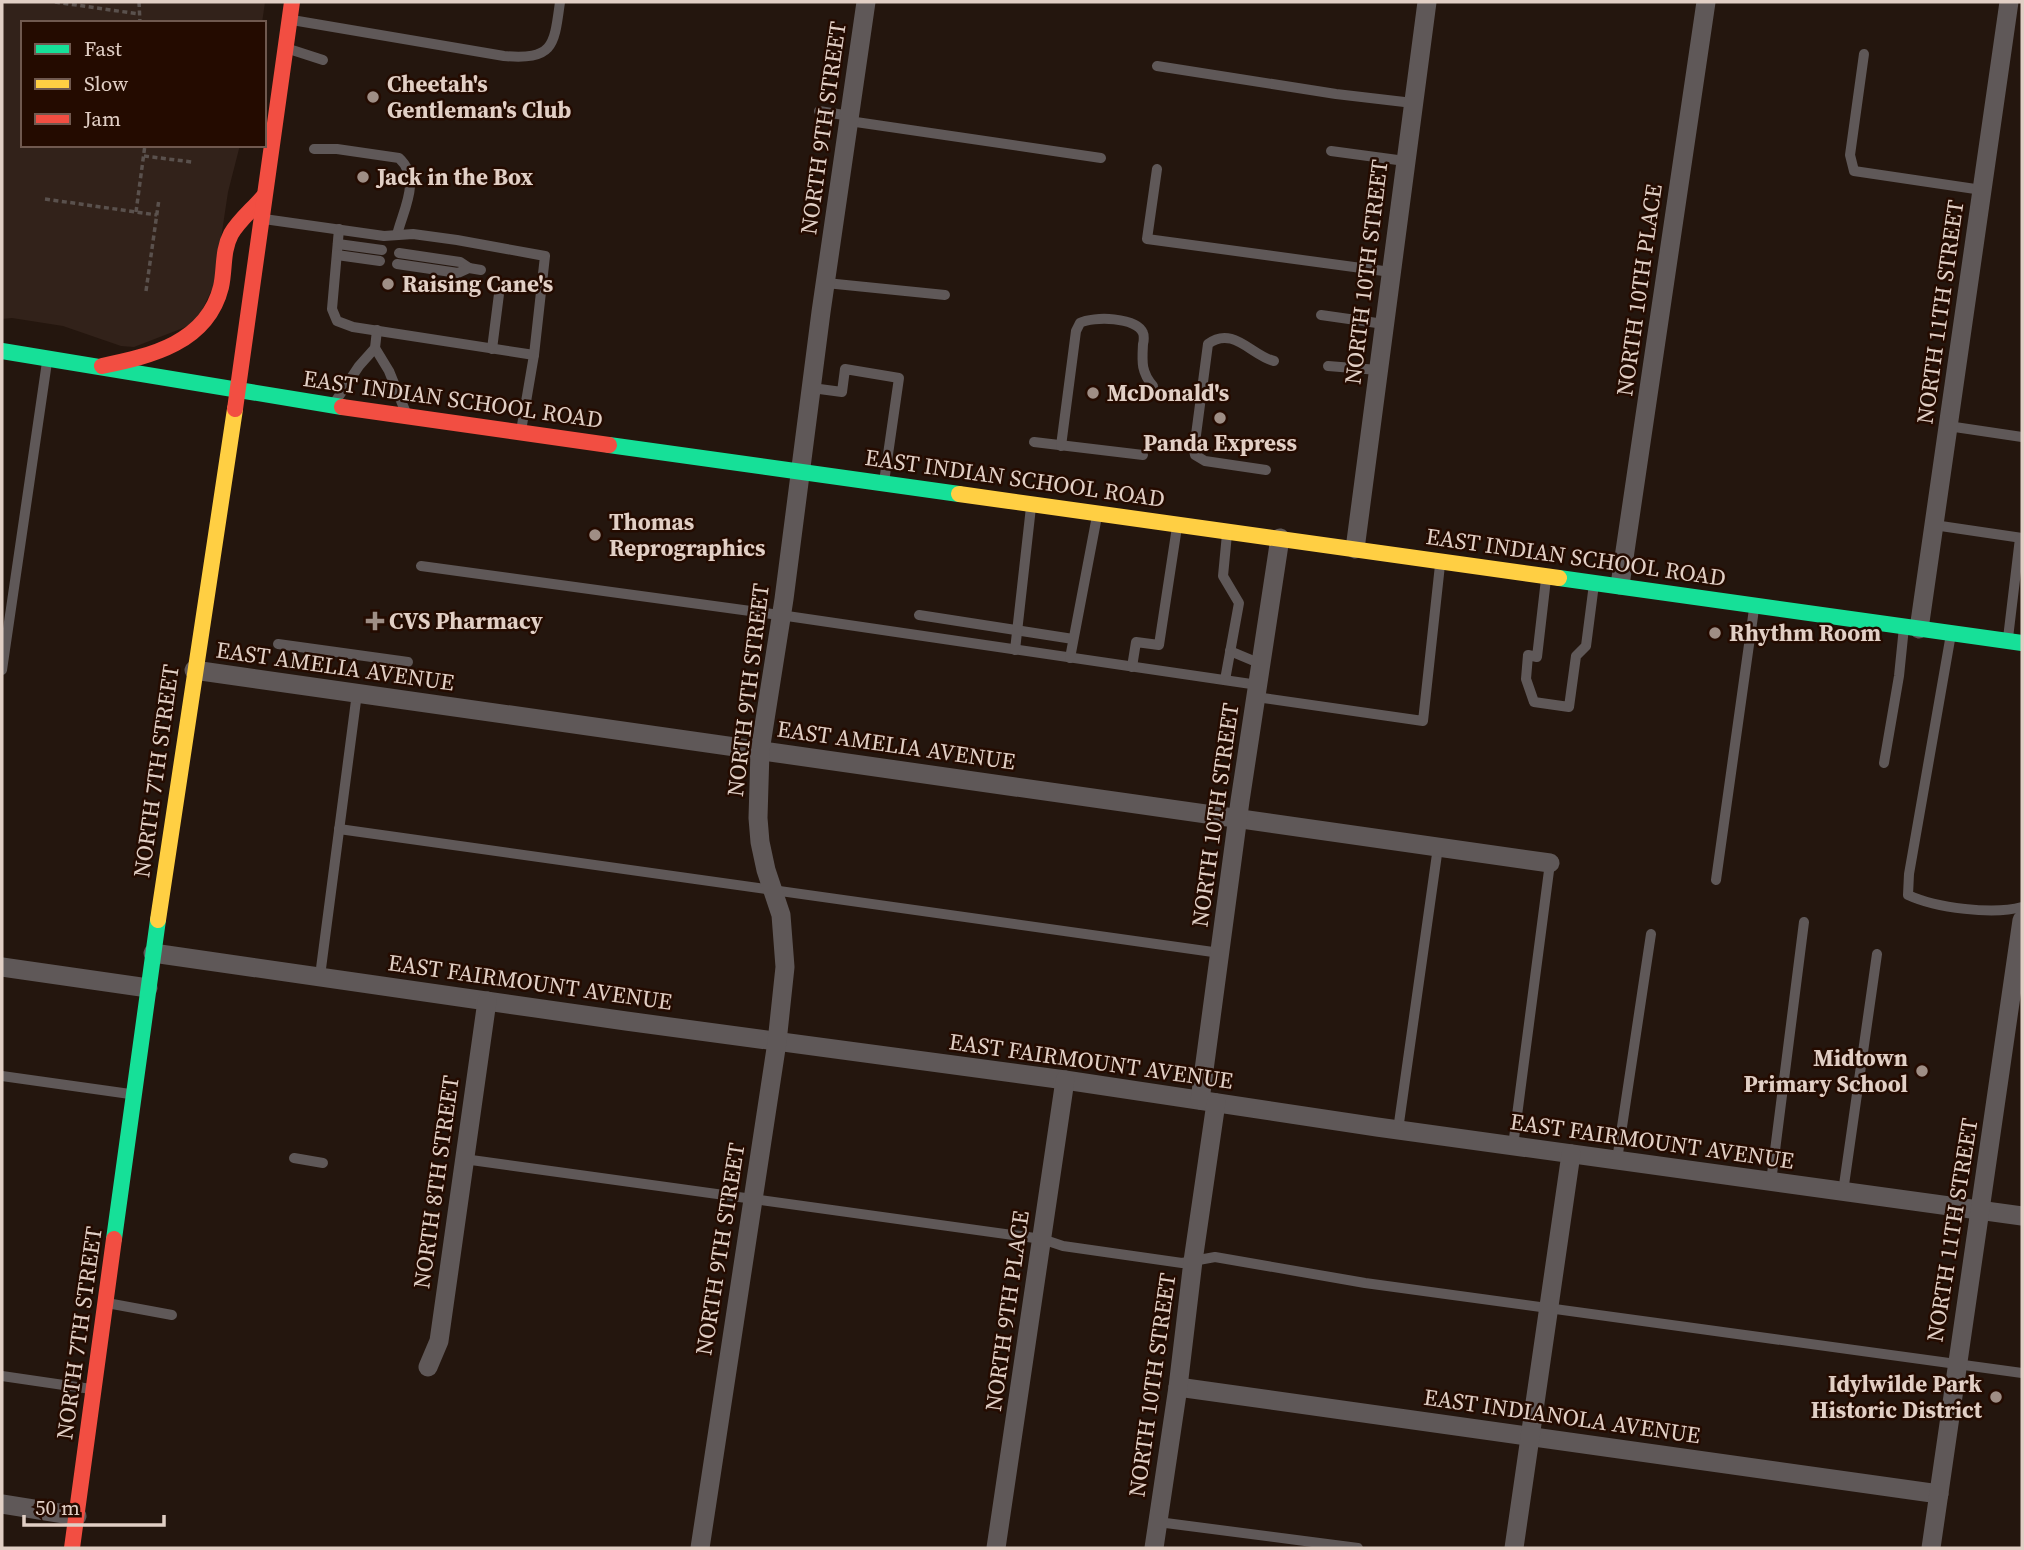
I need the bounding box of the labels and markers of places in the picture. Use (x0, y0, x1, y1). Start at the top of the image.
place label: Cheetah's Gentleman's Club (387, 68, 571, 126)
marker: Cheetah's Gentleman's Club (365, 89, 381, 105)
place label: Jack in the Box (375, 161, 534, 193)
marker: Jack in the Box (355, 169, 371, 185)
place label: Raising Cane's (402, 268, 553, 300)
marker: Raising Cane's (380, 276, 396, 292)
place label: McDonald's (1107, 377, 1229, 409)
marker: McDonald's (1085, 385, 1101, 401)
marker: Panda Express (1212, 410, 1228, 426)
place label: Panda Express (1143, 427, 1297, 459)
place label: Thomas Reprographics (609, 506, 766, 564)
marker: Thomas Reprographics (587, 527, 603, 543)
place label: CVS Pharmacy (389, 605, 544, 637)
marker: CVS Pharmacy (367, 613, 383, 629)
place label: Rhythm Room (1729, 617, 1881, 649)
marker: Rhythm Room (1707, 625, 1723, 641)
place label: Midtown Primary School (1743, 1042, 1908, 1100)
marker: Midtown Primary School (1914, 1063, 1930, 1079)
place label: Idylwilde Park Historic District (1811, 1368, 1983, 1426)
marker: Idylwilde Park Historic District (1988, 1389, 2004, 1405)

